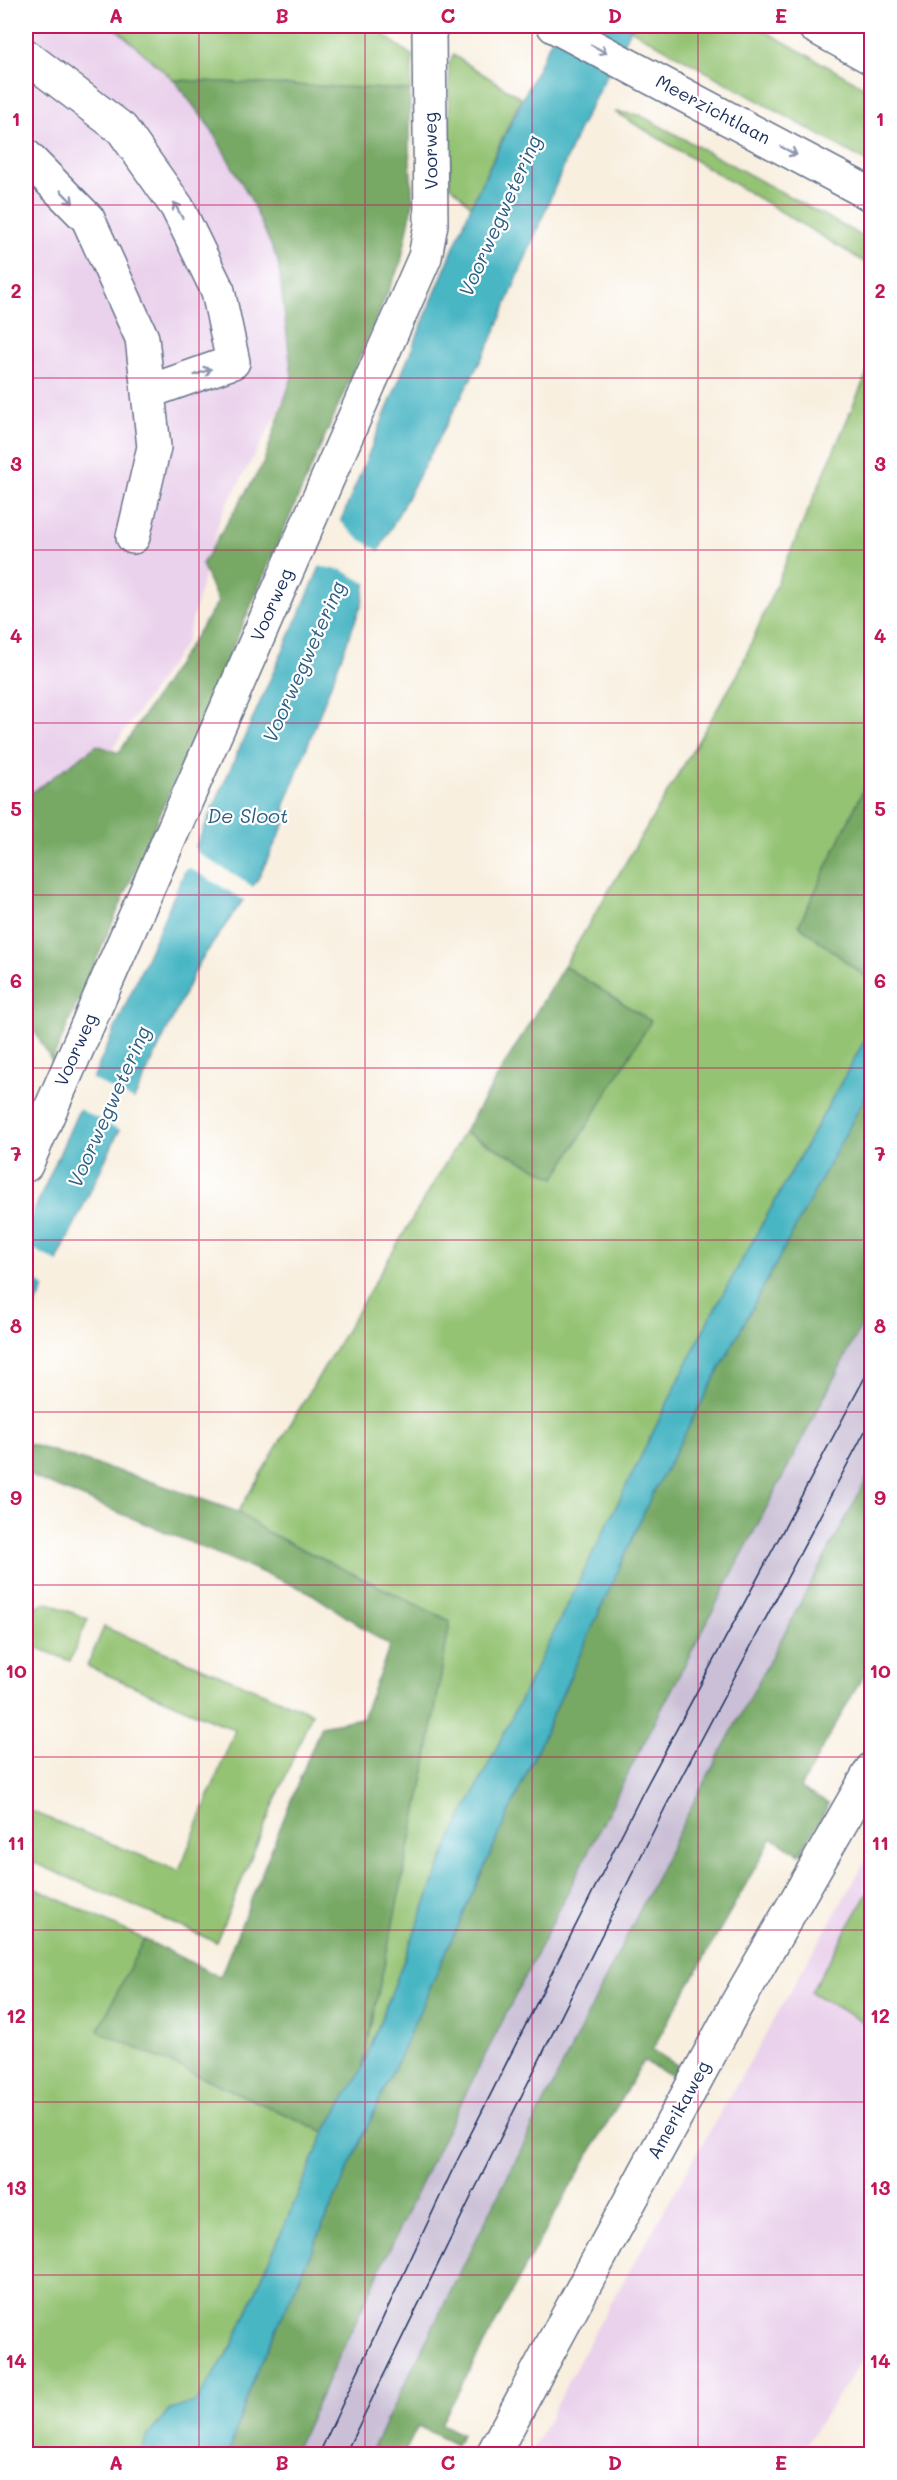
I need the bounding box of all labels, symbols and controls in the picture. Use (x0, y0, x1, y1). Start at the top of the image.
text: A (109, 2, 123, 28)
text: B (275, 2, 289, 28)
text: C (441, 2, 456, 28)
text: D (608, 2, 622, 28)
text: E (775, 2, 787, 28)
one-way arrow (590, 43, 607, 55)
street label: Meerzichtlaan (652, 69, 775, 149)
text: 1 (12, 105, 20, 131)
text: 1 (876, 105, 884, 131)
street label: Voorweg (417, 112, 443, 190)
water label: Voorwegwetering (452, 131, 546, 301)
one-way arrow (779, 146, 797, 157)
one-way arrow (59, 190, 74, 205)
one-way arrow (171, 202, 183, 219)
text: 2 (10, 277, 22, 303)
text: 2 (874, 277, 886, 303)
one-way arrow (193, 366, 212, 377)
text: 3 (10, 450, 22, 476)
text: 3 (874, 450, 886, 476)
street label: Voorweg (244, 564, 298, 645)
water label: Voorwegwetering (256, 577, 350, 747)
text: 4 (10, 622, 23, 648)
text: 4 (874, 622, 887, 648)
text: 5 (10, 795, 22, 821)
text: 5 (874, 795, 886, 821)
water label: De Sloot (207, 802, 289, 828)
text: 6 (10, 967, 22, 993)
text: 6 (874, 967, 886, 993)
street label: Voorweg (48, 1009, 102, 1090)
water label: Voorwegwetering (61, 1022, 155, 1192)
text: 7 (10, 1140, 22, 1166)
text: 7 (874, 1140, 886, 1166)
text: 8 (10, 1312, 22, 1338)
text: 8 (874, 1312, 886, 1338)
text: 9 (10, 1484, 22, 1510)
text: 9 (874, 1484, 886, 1510)
text: 10 (5, 1657, 27, 1683)
text: 10 (869, 1657, 891, 1683)
text: 11 (7, 1829, 25, 1855)
text: 11 (871, 1829, 889, 1855)
text: 12 (6, 2002, 26, 2028)
text: 12 (870, 2002, 890, 2028)
street label: Amerikaweg (641, 2056, 715, 2163)
text: 13 (6, 2174, 26, 2200)
text: 13 (870, 2174, 890, 2200)
text: 14 (5, 2347, 27, 2373)
text: 14 (869, 2347, 891, 2373)
text: A (109, 2449, 123, 2475)
text: B (275, 2449, 289, 2475)
text: C (441, 2449, 456, 2475)
text: D (608, 2449, 622, 2475)
text: E (775, 2449, 787, 2475)

